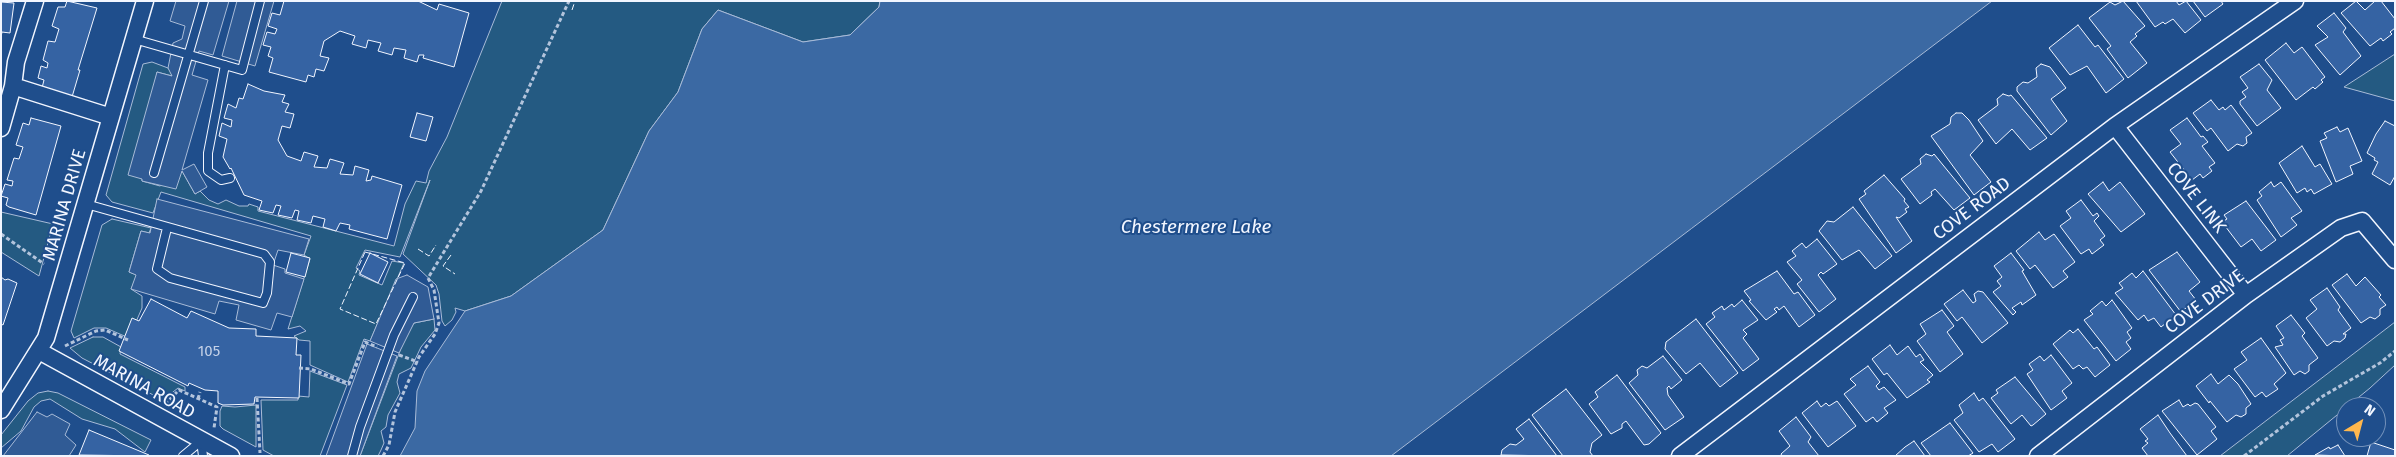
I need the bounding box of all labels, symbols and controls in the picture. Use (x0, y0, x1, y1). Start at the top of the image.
street label: MARINA DRIVE (39, 147, 91, 263)
street label: COVE LINK (2162, 158, 2230, 238)
street label: COVE ROAD (1929, 173, 2015, 245)
water label: Chestermere Lake (1121, 217, 1271, 239)
street label: COVE DRIVE (2161, 265, 2249, 339)
house number: 105 (198, 343, 220, 361)
street label: MARINA ROAD (89, 350, 199, 424)
north arrow (2336, 397, 2386, 447)
text: N (2361, 401, 2379, 420)

